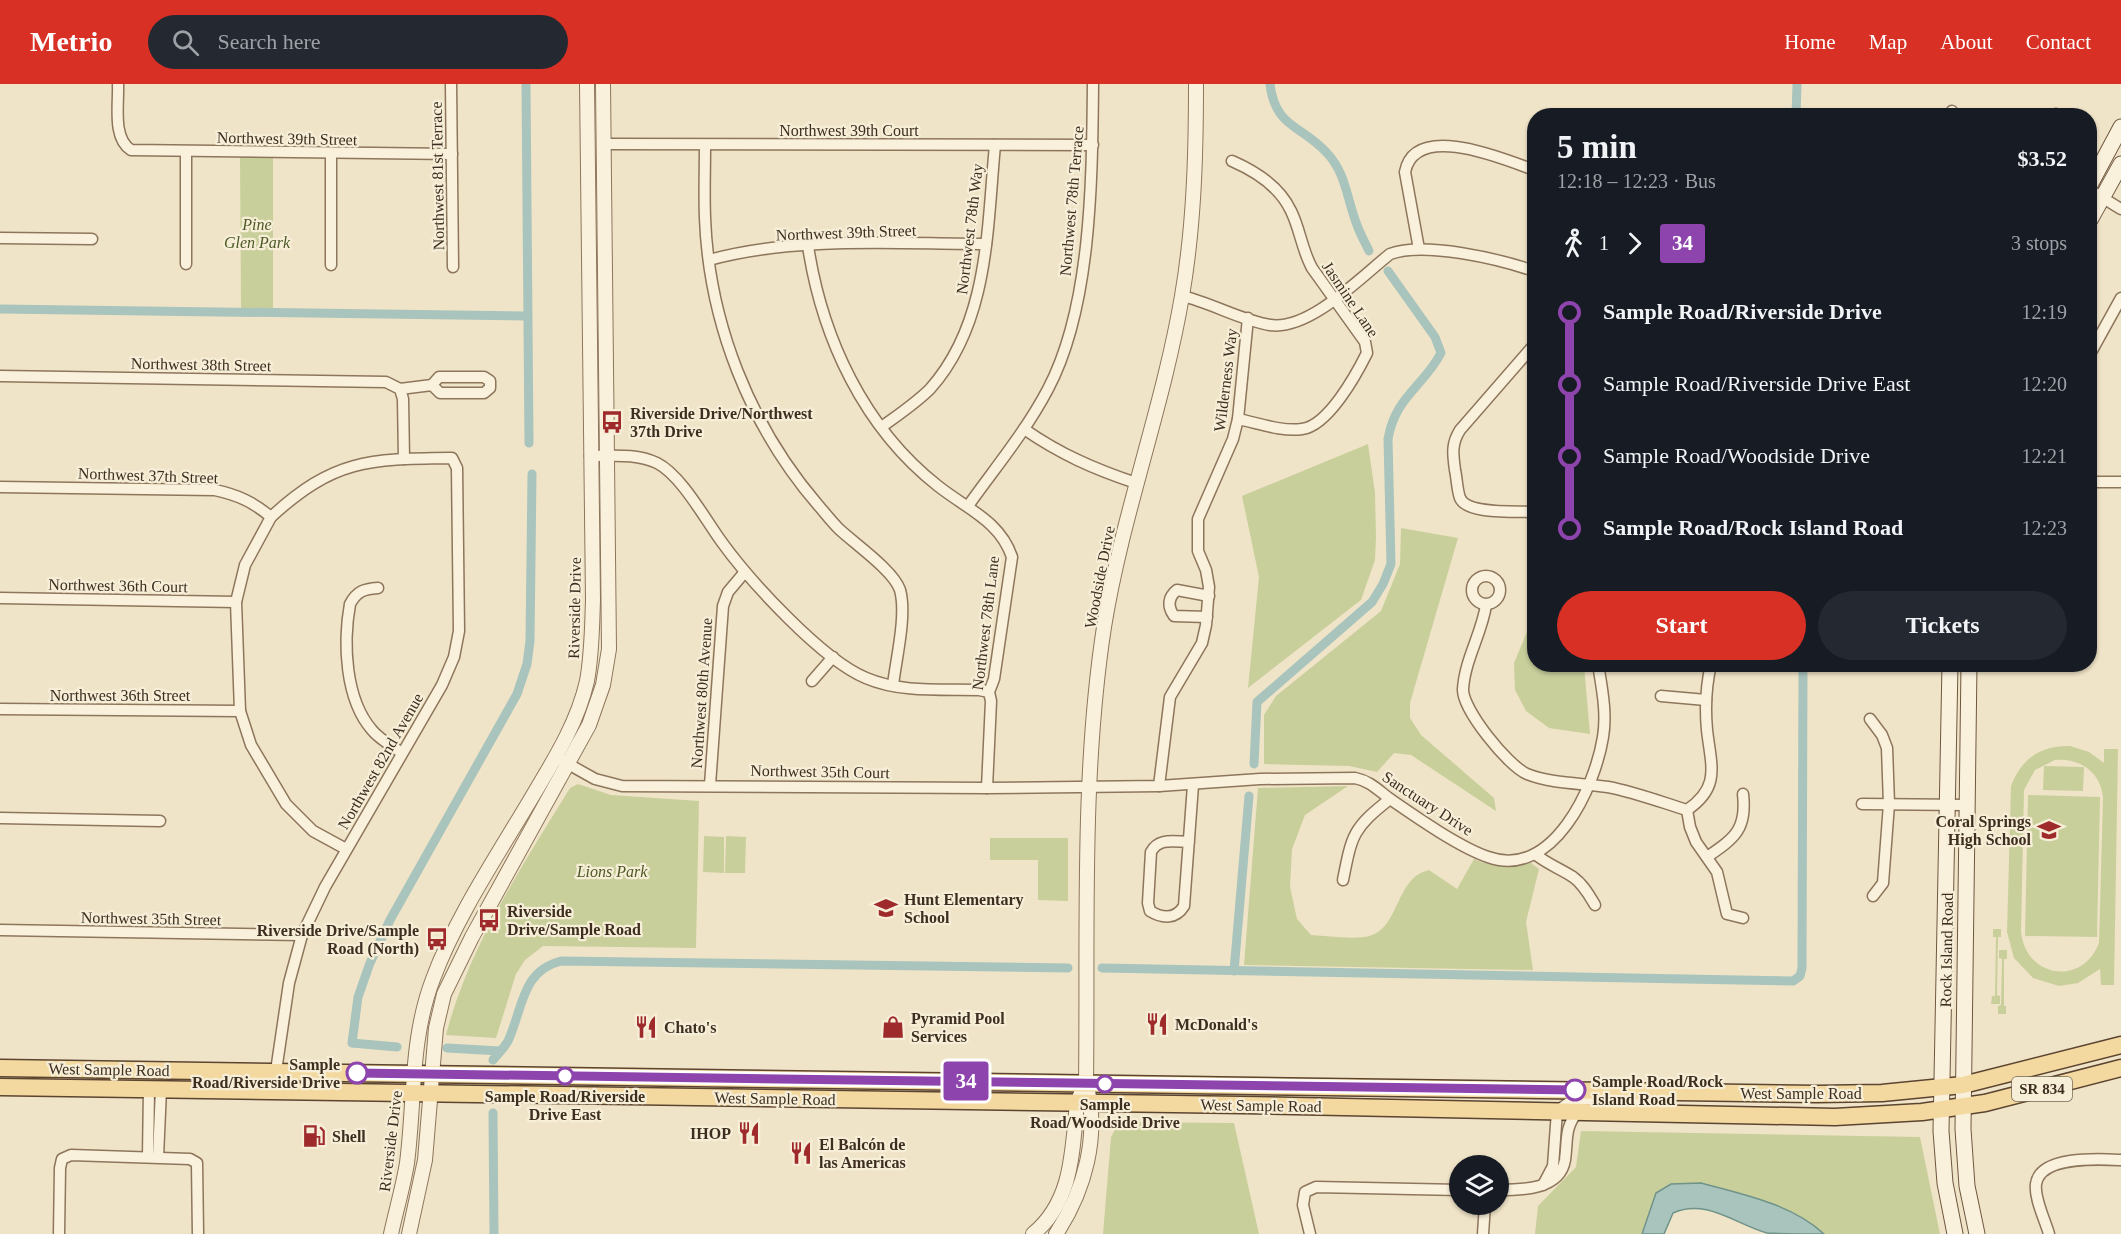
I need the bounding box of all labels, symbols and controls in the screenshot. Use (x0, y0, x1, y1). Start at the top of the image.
search box (148, 15, 568, 69)
text: Metrio (30, 26, 112, 57)
icon: search (169, 26, 202, 59)
text: Search here (217, 29, 321, 54)
text: Home (1784, 30, 1836, 54)
text: Map (1869, 30, 1907, 54)
text: About (1940, 30, 1993, 54)
text: Contact (2026, 30, 2091, 54)
street label: Northwest 81st Terrace (428, 101, 447, 251)
street label: Northwest 39th Court (779, 122, 919, 139)
street label: Northwest 78th Terrace (1056, 125, 1087, 277)
street label: Northwest 39th Street (217, 129, 358, 148)
text: 5 min (1557, 129, 1637, 165)
text: $3.52 (2018, 146, 2067, 171)
street label: Northwest 78th Way (953, 163, 987, 296)
text: 12:18 – 12:23 · Bus (1557, 170, 1716, 192)
park label: Pine Glen Park (224, 216, 291, 251)
street label: Northwest 39th Street (776, 222, 917, 243)
icon: walk (1557, 227, 1590, 260)
icon: forward (1618, 227, 1651, 260)
text: 34 (1672, 231, 1693, 255)
text: 1 (1599, 232, 1609, 254)
text: 3 stops (2011, 232, 2067, 254)
street label: Jasmine Lane (1319, 258, 1382, 340)
text: Sample Road/Riverside Drive (1603, 299, 1882, 324)
text: 12:19 (2021, 301, 2067, 323)
street label: Wilderness Way (1211, 327, 1241, 433)
street label: Northwest 38th Street (131, 355, 272, 374)
text: Sample Road/Riverside Drive East (1603, 371, 1910, 396)
text: 12:20 (2021, 373, 2067, 395)
place label: Riverside Drive/Northwest 37th Drive (630, 405, 813, 440)
bus stop icon: Riverside Drive/Northwest 37th Drive (599, 409, 625, 435)
text: Sample Road/Woodside Drive (1603, 443, 1870, 468)
text: 12:21 (2021, 445, 2067, 467)
street label: Northwest 37th Street (78, 465, 219, 486)
text: Sample Road/Rock Island Road (1603, 515, 1903, 540)
text: 12:23 (2021, 517, 2067, 539)
street label: Woodside Drive (1081, 524, 1118, 630)
street label: Northwest 78th Lane (969, 555, 1002, 691)
street label: Riverside Drive (565, 557, 584, 659)
street label: Northwest 36th Court (48, 576, 188, 595)
button: Start (1557, 591, 1806, 660)
button: Tickets (1818, 591, 2067, 660)
street label: Northwest 80th Avenue (688, 617, 715, 769)
street label: Northwest 36th Street (50, 687, 191, 704)
street label: Northwest 82nd Avenue (334, 690, 426, 832)
street label: Northwest 35th Court (750, 762, 890, 781)
street label: Sanctuary Drive (1379, 768, 1476, 840)
place label: Coral Springs High School (1935, 813, 2032, 849)
school or university icon: Coral Springs High School (2036, 817, 2062, 843)
park label: Lions Park (576, 863, 648, 880)
place label: Hunt Elementary School (904, 891, 1024, 926)
street label: Rock Island Road (1937, 893, 1956, 1007)
school or university icon: Hunt Elementary School (873, 895, 899, 921)
place label: Riverside Drive/Sample Road (507, 903, 641, 939)
bus stop icon: Riverside Drive/Sample Road (476, 907, 502, 933)
street label: Northwest 35th Street (81, 909, 222, 928)
place label: Riverside Drive/Sample Road (North) (257, 922, 419, 958)
bus stop icon: Riverside Drive/Sample Road (North) (424, 926, 450, 952)
place label: Pyramid Pool Services (911, 1010, 1005, 1045)
restaurant icon: McDonald's (1144, 1011, 1170, 1037)
restaurant icon: Chato's (633, 1014, 659, 1040)
shop icon: Pyramid Pool Services (880, 1014, 906, 1040)
place label: McDonald's (1175, 1016, 1258, 1033)
place label: Chato's (664, 1019, 716, 1036)
place label: Sample Road/Riverside Drive (192, 1056, 340, 1091)
street label: West Sample Road (48, 1060, 170, 1080)
marker: Sample Road/Riverside Drive (346, 1062, 368, 1084)
line badge: 34 (939, 1062, 993, 1100)
marker: Sample Road/Riverside Drive East (556, 1067, 574, 1085)
text: 34 (956, 1069, 977, 1093)
place label: Sample Road/Rock Island Road (1592, 1073, 1723, 1108)
marker: Sample Road/Woodside Drive (1096, 1075, 1114, 1093)
road number: SR 834 (2012, 1077, 2072, 1101)
marker: Sample Road/Rock Island Road (1564, 1079, 1586, 1101)
street label: West Sample Road (1740, 1085, 1862, 1103)
place label: Sample Road/Riverside Drive East (485, 1088, 645, 1123)
street label: West Sample Road (714, 1089, 836, 1109)
street label: Riverside Drive (376, 1090, 405, 1193)
place label: Sample Road/Woodside Drive (1030, 1096, 1180, 1131)
street label: West Sample Road (1200, 1096, 1322, 1116)
restaurant icon: IHOP (736, 1120, 762, 1146)
fuel station icon: Shell (301, 1123, 327, 1149)
place label: IHOP (690, 1125, 731, 1142)
place label: Shell (332, 1128, 366, 1145)
place label: El Balcón de las Americas (819, 1136, 906, 1171)
restaurant icon: El Balcón de las Americas (788, 1140, 814, 1166)
map controls (1449, 1155, 1509, 1215)
button: layers (1449, 1155, 1509, 1215)

